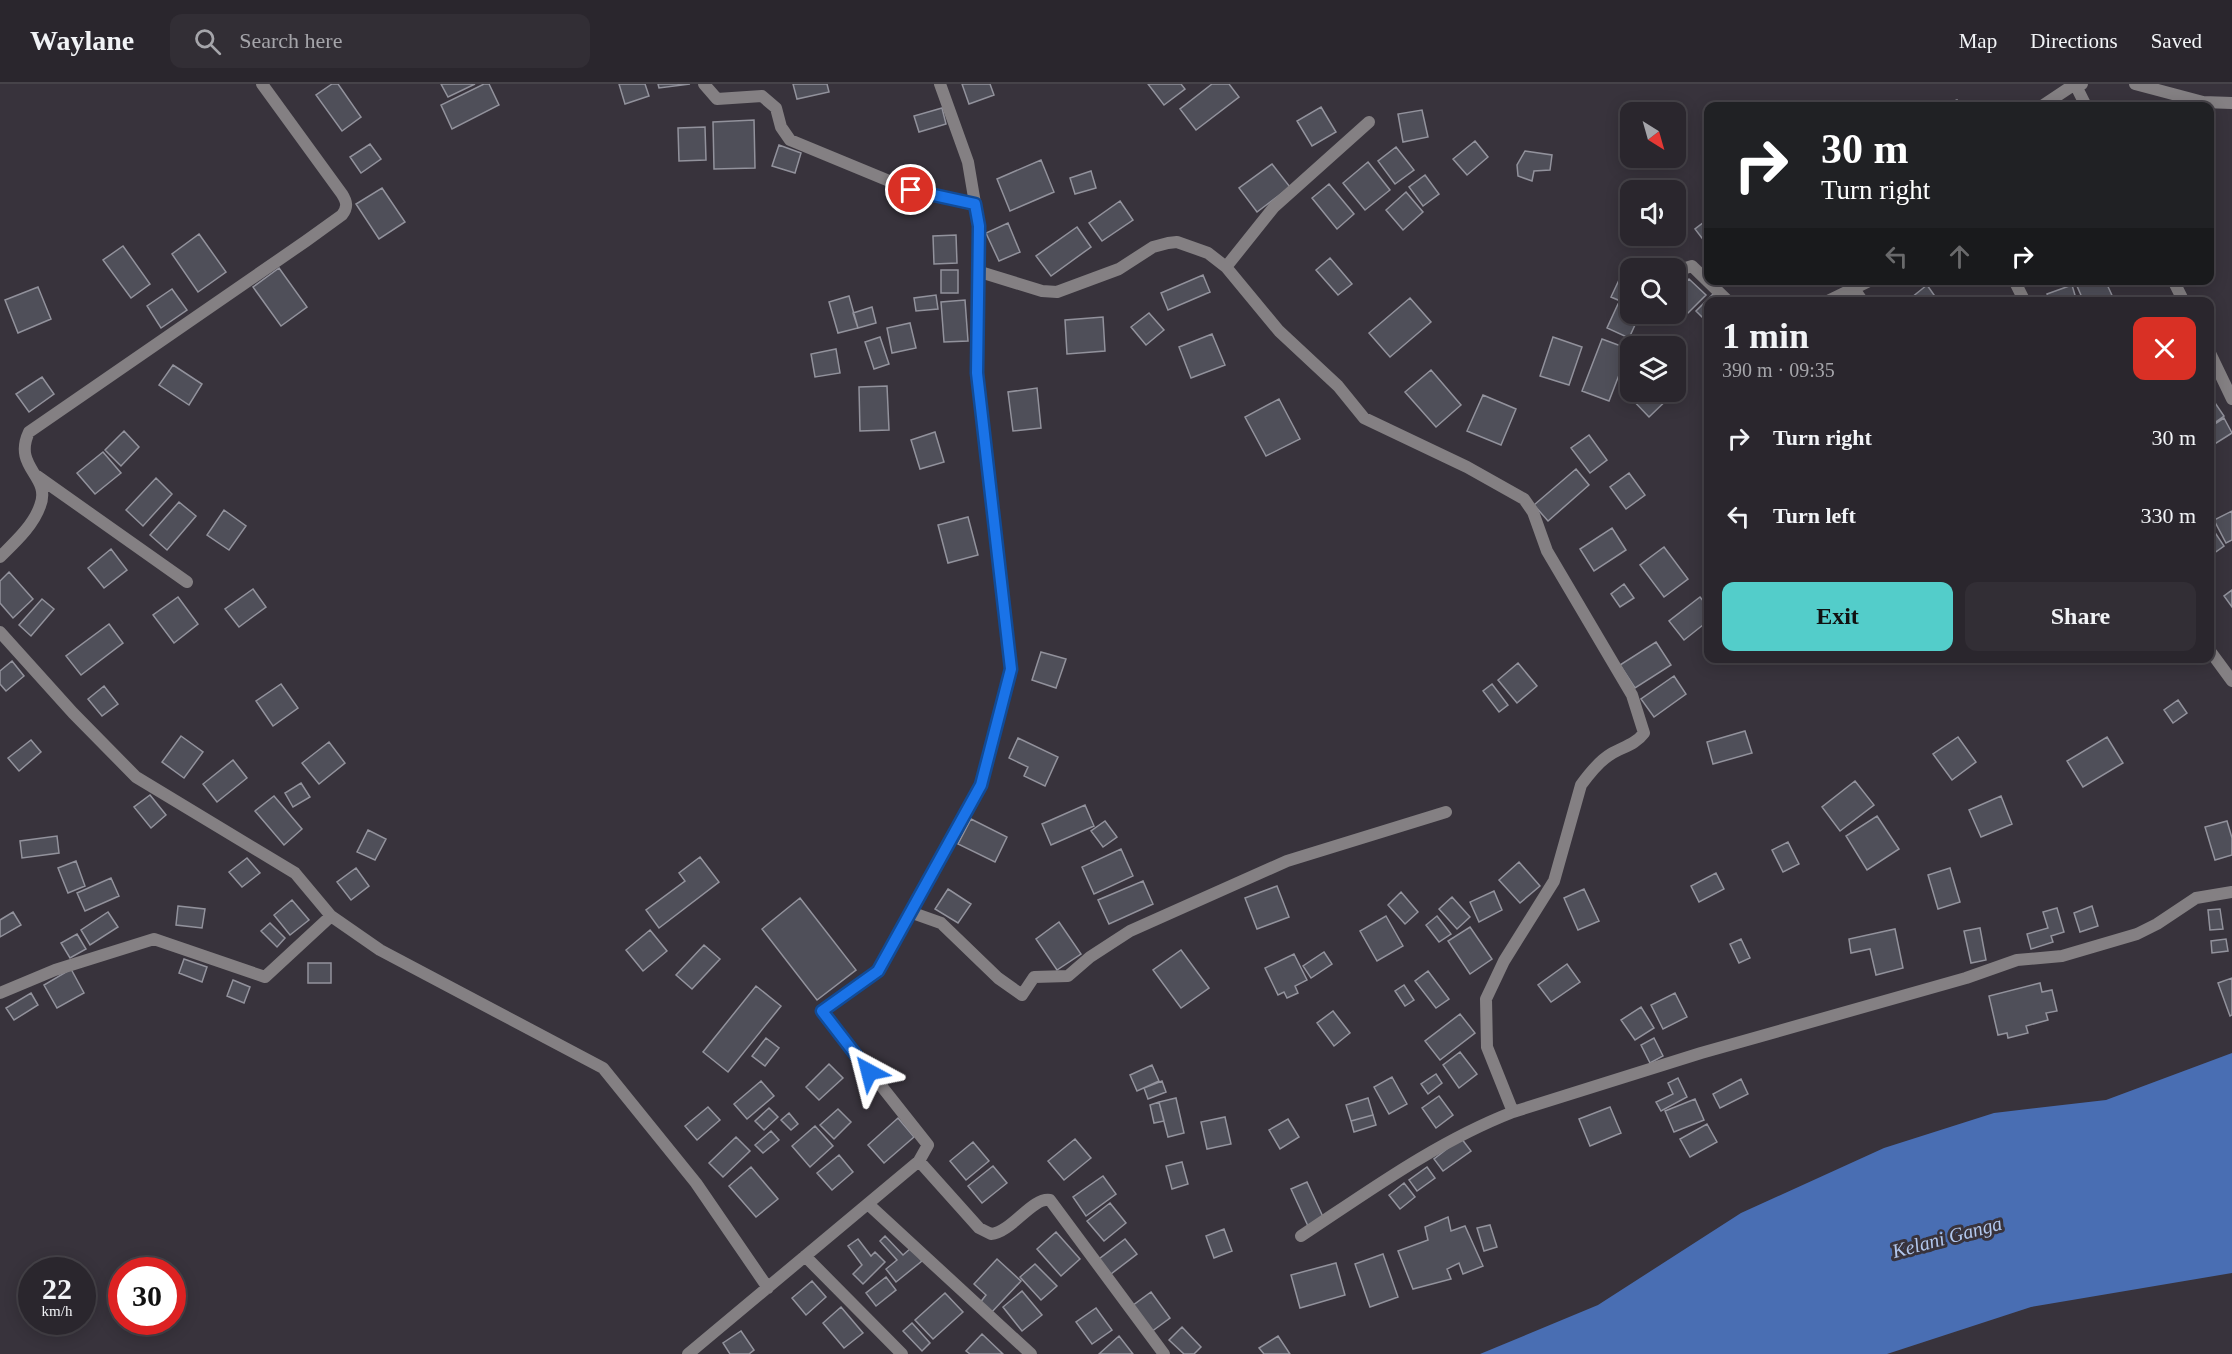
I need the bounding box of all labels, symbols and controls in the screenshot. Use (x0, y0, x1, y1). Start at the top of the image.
search box (170, 14, 590, 68)
text: Waylane (30, 25, 134, 56)
icon: search (191, 25, 224, 58)
text: Search here (239, 28, 342, 53)
text: Map (1959, 29, 1997, 53)
text: Directions (2030, 29, 2118, 53)
text: Saved (2151, 29, 2202, 53)
north arrow (1620, 102, 1686, 168)
map controls (1620, 102, 1686, 402)
icon: right (1722, 126, 1800, 204)
text: 30 m (1821, 126, 1909, 172)
pin (885, 164, 936, 215)
icon: arrive (894, 173, 927, 206)
text: Turn right (1821, 175, 1930, 205)
button: sound (1620, 180, 1686, 246)
icon: left (1880, 240, 1913, 273)
icon: ahead (1943, 240, 1976, 273)
icon: right (2006, 240, 2039, 273)
button: search (1620, 258, 1686, 324)
text: 1 min (1722, 316, 1809, 356)
button: close (2133, 317, 2196, 380)
button: layers (1620, 336, 1686, 402)
text: 390 m · 09:35 (1722, 359, 1835, 381)
icon: right (1722, 422, 1755, 455)
text: Turn right (1773, 425, 1872, 450)
text: 30 m (2151, 425, 2196, 450)
icon: left (1722, 500, 1755, 533)
text: Turn left (1773, 503, 1856, 528)
text: 330 m (2140, 503, 2196, 528)
button: Exit (1722, 582, 1953, 651)
button: Share (1965, 582, 2196, 651)
position arrow (837, 1040, 901, 1104)
water label: Kelani Ganga (1889, 1212, 2005, 1263)
speed limit sign: 30 (108, 1257, 186, 1335)
text: 22 (42, 1272, 72, 1305)
text: km/h (42, 1303, 72, 1319)

